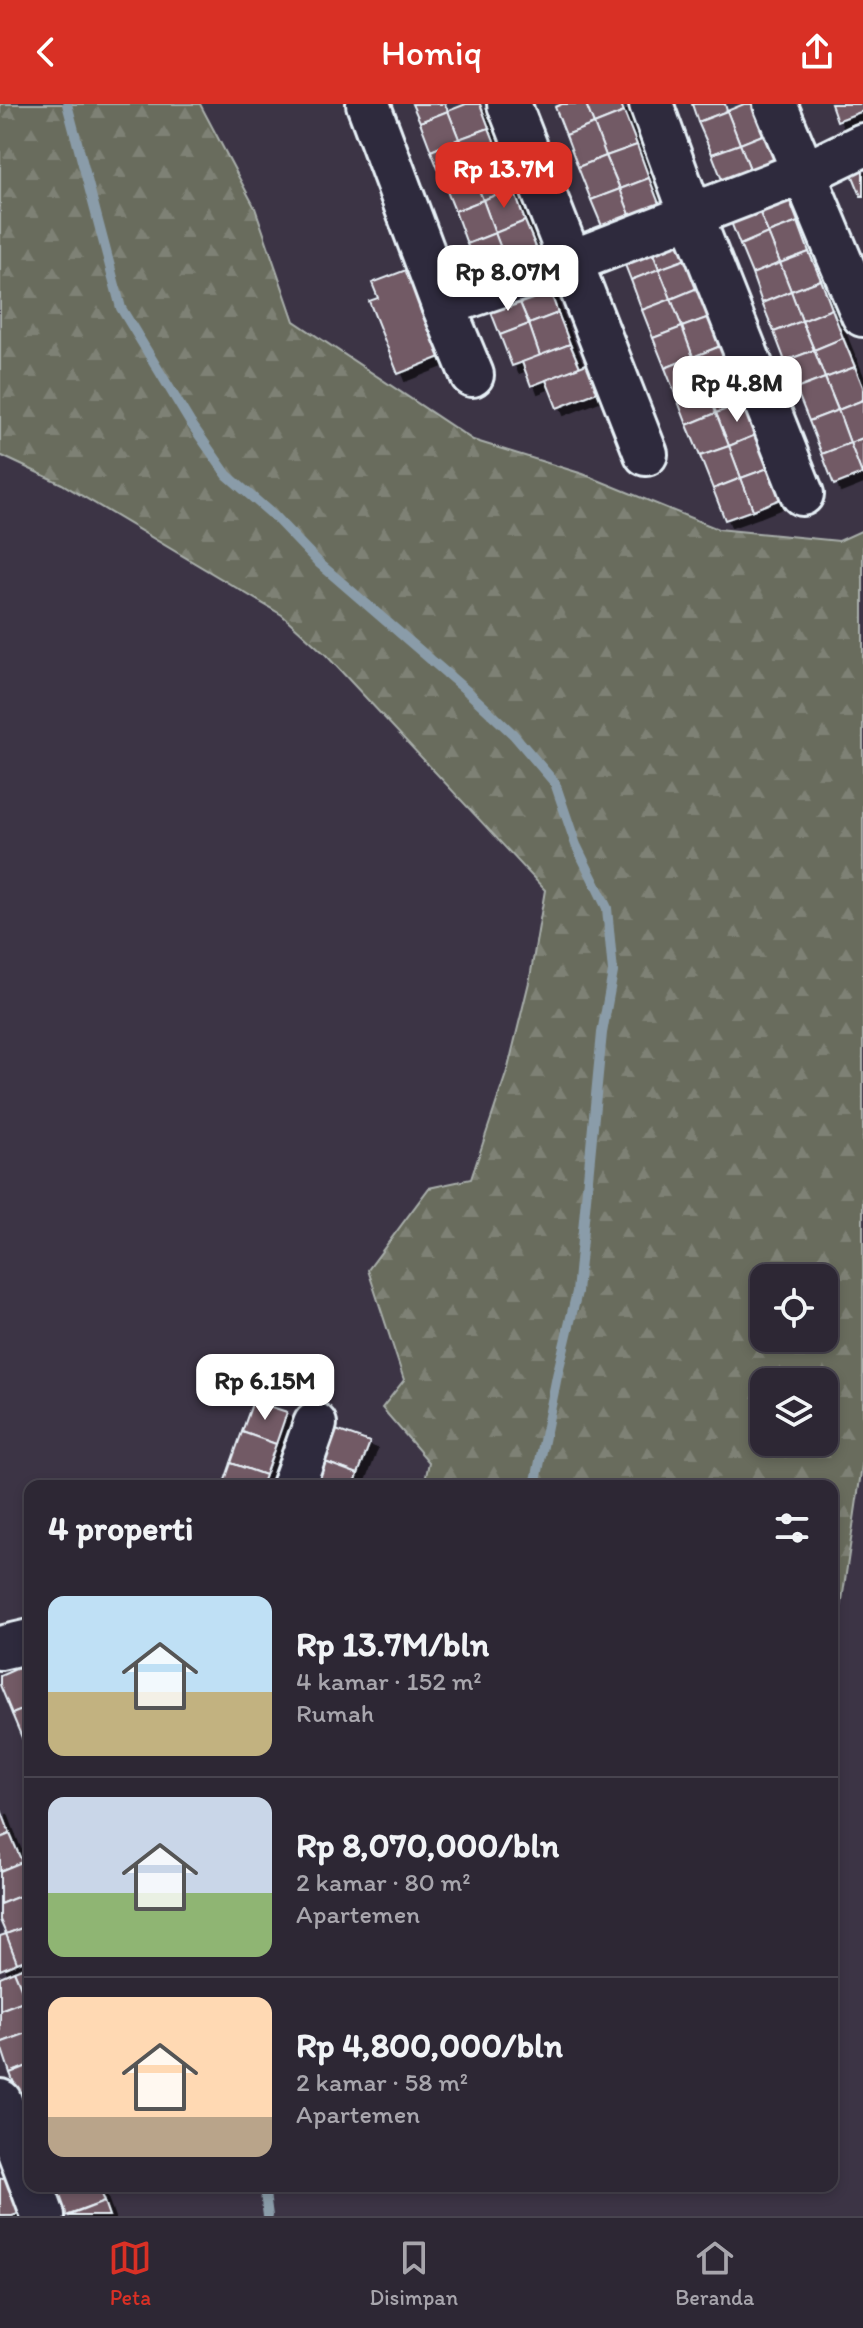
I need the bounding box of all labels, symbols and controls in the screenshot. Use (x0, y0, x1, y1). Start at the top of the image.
icon: back (24, 30, 68, 74)
icon: share (795, 30, 839, 74)
text: Homiq (381, 31, 482, 74)
pin: Rp 13.7M (421, 142, 587, 210)
text: Rp 13.7M (453, 152, 555, 184)
pin: Rp 8.07M (425, 245, 591, 313)
text: Rp 8.07M (455, 255, 561, 287)
pin: Rp 4.8M (663, 356, 811, 424)
text: Rp 4.8M (691, 366, 783, 398)
map controls (750, 1264, 838, 1456)
button: locate (750, 1264, 838, 1352)
pin: Rp 6.15M (182, 1354, 348, 1422)
text: Rp 6.15M (214, 1364, 316, 1396)
button: layers (750, 1368, 838, 1456)
icon: filters (770, 1506, 814, 1550)
text: 4 properti (48, 1508, 193, 1549)
text: Rp 13.7M/bln (296, 1624, 489, 1665)
icon: home (112, 1628, 208, 1724)
text: 4 kamar · 152 m² (296, 1665, 482, 1697)
text: Rumah (296, 1697, 374, 1729)
text: Rp 8,070,000/bln (296, 1825, 559, 1866)
icon: home (112, 1829, 208, 1925)
text: 2 kamar · 80 m² (296, 1866, 471, 1898)
text: Apartemen (296, 1898, 420, 1930)
text: Rp 4,800,000/bln (296, 2025, 563, 2066)
icon: home (112, 2029, 208, 2125)
text: 2 kamar · 58 m² (296, 2066, 468, 2098)
text: Apartemen (296, 2098, 420, 2130)
tab: Peta (108, 2236, 152, 2311)
tab: Disimpan (369, 2236, 458, 2311)
tab: Beranda (675, 2236, 755, 2311)

